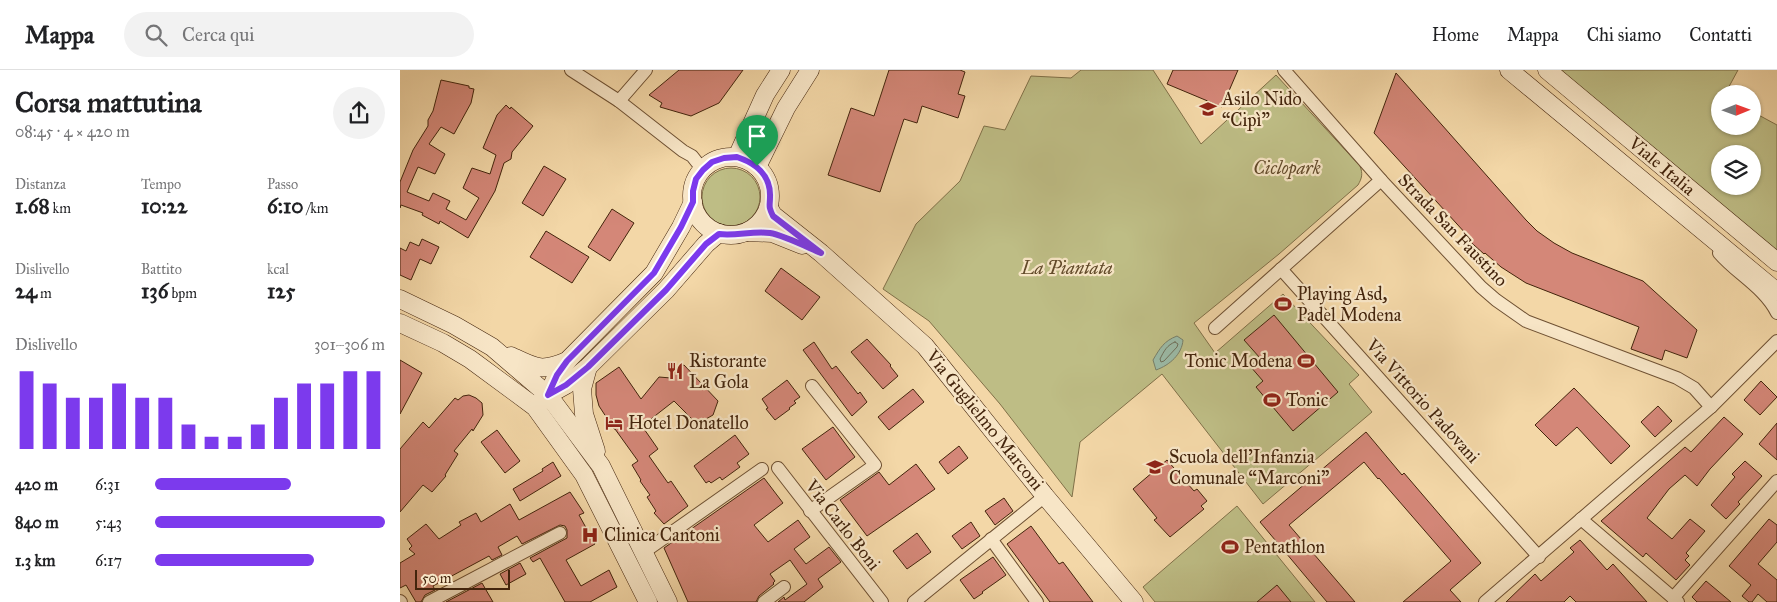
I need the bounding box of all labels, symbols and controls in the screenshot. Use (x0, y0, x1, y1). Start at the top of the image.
search box (124, 12, 474, 57)
text: Mappa (25, 20, 94, 50)
icon: search (142, 21, 170, 49)
text: Cerca qui (182, 23, 255, 46)
text: Home (1432, 24, 1479, 46)
text: Mappa (1507, 24, 1559, 46)
text: Chi siamo (1587, 24, 1661, 46)
text: Contatti (1689, 24, 1752, 46)
text: Corsa mattutina (15, 85, 202, 120)
north arrow (1711, 85, 1761, 135)
map controls (1711, 85, 1761, 195)
button: share (333, 87, 385, 139)
place label: Asilo Nido “Cipì” (1221, 88, 1302, 131)
school or university icon: Asilo Nido “Cipì” (1198, 99, 1218, 119)
pin (736, 115, 778, 166)
text: 08:45 · 4 × 420 m (15, 122, 130, 141)
icon: arrive (743, 122, 771, 150)
street label: Viale Italia (1624, 131, 1700, 200)
button: layers (1711, 145, 1761, 195)
park label: Ciclopark (1253, 157, 1321, 180)
street label: Strada San Faustino (1393, 169, 1513, 291)
text: Distanza (15, 176, 66, 193)
text: Tempo (141, 176, 181, 193)
text: Passo (267, 176, 298, 193)
text: 1.68 (15, 193, 50, 219)
text: 10:22 (141, 193, 187, 219)
text: 6:10 (267, 193, 303, 219)
text: km (50, 200, 71, 217)
text: /km (303, 200, 329, 217)
park label: La Piantata (1020, 257, 1113, 279)
text: Dislivello (15, 261, 70, 278)
text: Battito (141, 261, 182, 278)
text: kcal (267, 261, 289, 278)
text: 24 (15, 278, 37, 304)
text: 136 (141, 278, 168, 304)
text: 125 (267, 278, 295, 304)
place label: Playing Asd, Padel Modena (1297, 283, 1402, 326)
text: m (37, 285, 52, 302)
text: bpm (168, 285, 197, 302)
sports icon: Playing Asd, Padel Modena (1273, 294, 1293, 314)
street label: Via Vittorio Padovani (1361, 334, 1485, 468)
text: Dislivello (15, 335, 77, 354)
text: 301–306 m (314, 335, 385, 354)
street label: Via Guglielmo Marconi (920, 344, 1049, 495)
place label: Ristorante La Gola (689, 350, 767, 393)
place label: Tonic Modena (1184, 350, 1292, 372)
sports icon: Tonic Modena (1296, 351, 1316, 371)
restaurant icon: Ristorante La Gola (665, 361, 685, 381)
place label: Tonic (1286, 389, 1329, 411)
sports icon: Tonic (1262, 390, 1282, 410)
place label: Hotel Donatello (628, 412, 749, 434)
hotel icon: Hotel Donatello (604, 413, 624, 433)
place label: Scuola dell’Infanzia Comunale “Marconi” (1169, 446, 1329, 489)
school or university icon: Scuola dell’Infanzia Comunale “Marconi” (1145, 457, 1165, 477)
street label: Via Carlo Boni (800, 474, 885, 575)
text: 420 m (15, 475, 58, 494)
text: 6:31 (95, 475, 120, 494)
text: 840 m (15, 513, 59, 532)
text: 5:43 (95, 513, 122, 532)
place label: Clinica Cantoni (604, 524, 720, 546)
hospital icon: Clinica Cantoni (580, 525, 600, 545)
place label: Pentathlon (1244, 536, 1325, 558)
sports icon: Pentathlon (1220, 537, 1240, 557)
text: 1.3 km (15, 551, 55, 570)
text: 6:17 (95, 551, 122, 570)
scale bar (415, 567, 510, 590)
text: 50 m (422, 570, 451, 587)

